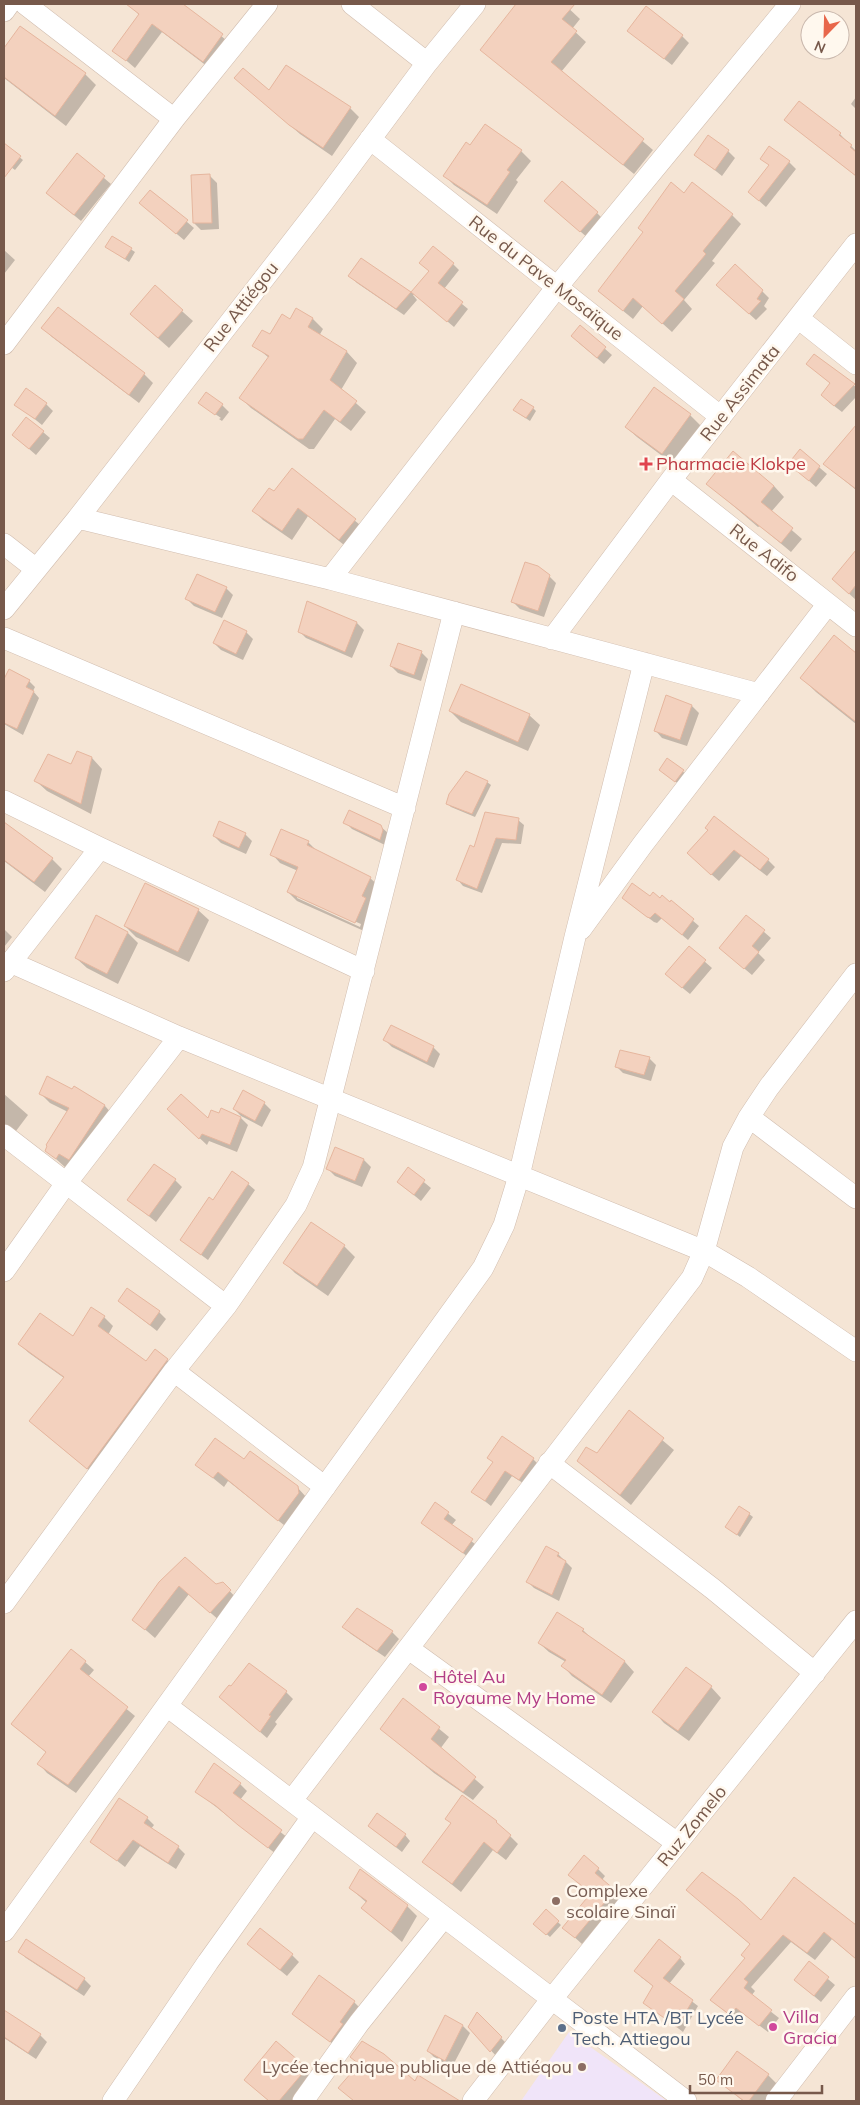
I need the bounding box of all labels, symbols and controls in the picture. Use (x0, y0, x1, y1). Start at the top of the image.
north arrow (800, 10, 850, 60)
text: N (812, 37, 828, 57)
street label: Rue du Pave Mosaïque (464, 210, 628, 345)
street label: Rue Attiégou (198, 257, 283, 356)
street label: Rue Assimata (695, 340, 784, 446)
place label: Pharmacie Klokpe (656, 452, 806, 475)
marker: Pharmacie Klokpe (640, 458, 652, 470)
street label: Rue Adifo (725, 518, 804, 587)
place label: Hôtel Au Royaume My Home (433, 1665, 596, 1709)
marker: Hôtel Au Royaume My Home (417, 1681, 429, 1693)
street label: Ruz Zomelo (652, 1780, 731, 1871)
place label: Complexe scolaire Sinaï (566, 1879, 676, 1923)
marker: Complexe scolaire Sinaï (550, 1895, 562, 1907)
place label: Villa Gracia (783, 2005, 837, 2049)
place label: Poste HTA /BT Lycée Tech. Attiegou (572, 2006, 744, 2050)
marker: Villa Gracia (767, 2021, 779, 2033)
marker: Poste HTA /BT Lycée Tech. Attiegou (556, 2022, 568, 2034)
place label: Lycée technique publique de Attiéqou (262, 2055, 572, 2078)
marker: Lycée technique publique de Attiéqou (576, 2061, 588, 2073)
scale bar (690, 2062, 822, 2094)
text: 50 m (698, 2070, 733, 2089)

